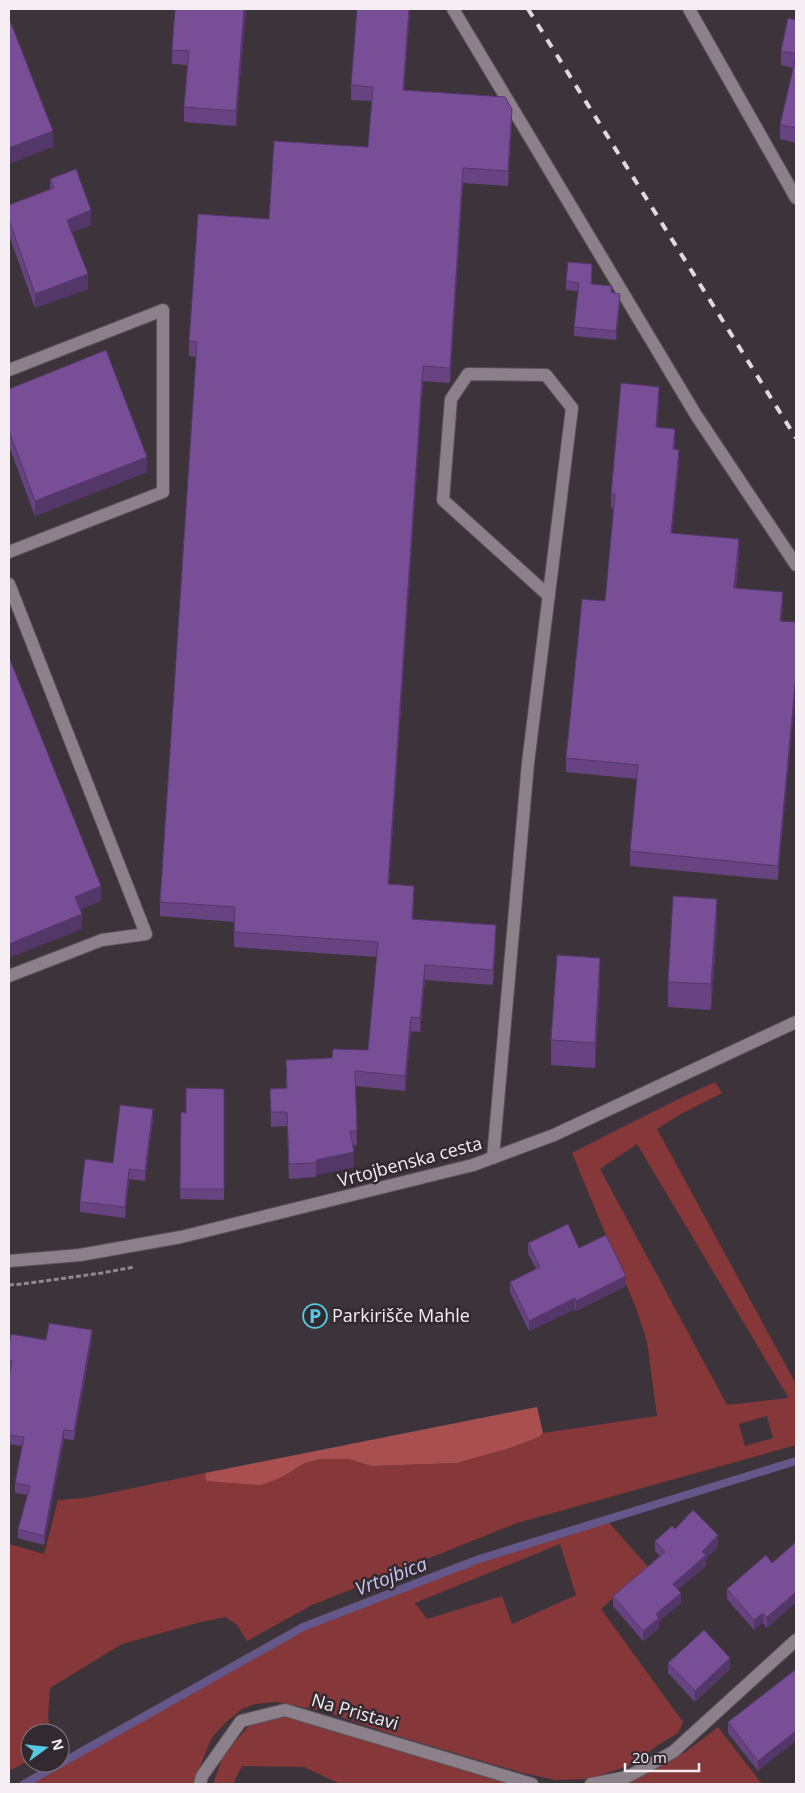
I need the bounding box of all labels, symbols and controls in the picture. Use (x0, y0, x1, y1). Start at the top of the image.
street label: Vrtojbenska cesta (335, 1130, 485, 1192)
parking icon: Parkirišče Mahle (302, 1303, 328, 1329)
place label: Parkirišče Mahle (332, 1303, 470, 1327)
water label: Vrtojbica (351, 1550, 431, 1602)
street label: Na Pristavi (309, 1687, 402, 1735)
north arrow (20, 1723, 70, 1773)
text: N (47, 1737, 69, 1752)
scale bar (625, 1740, 699, 1772)
text: 20 m (632, 1747, 667, 1767)

